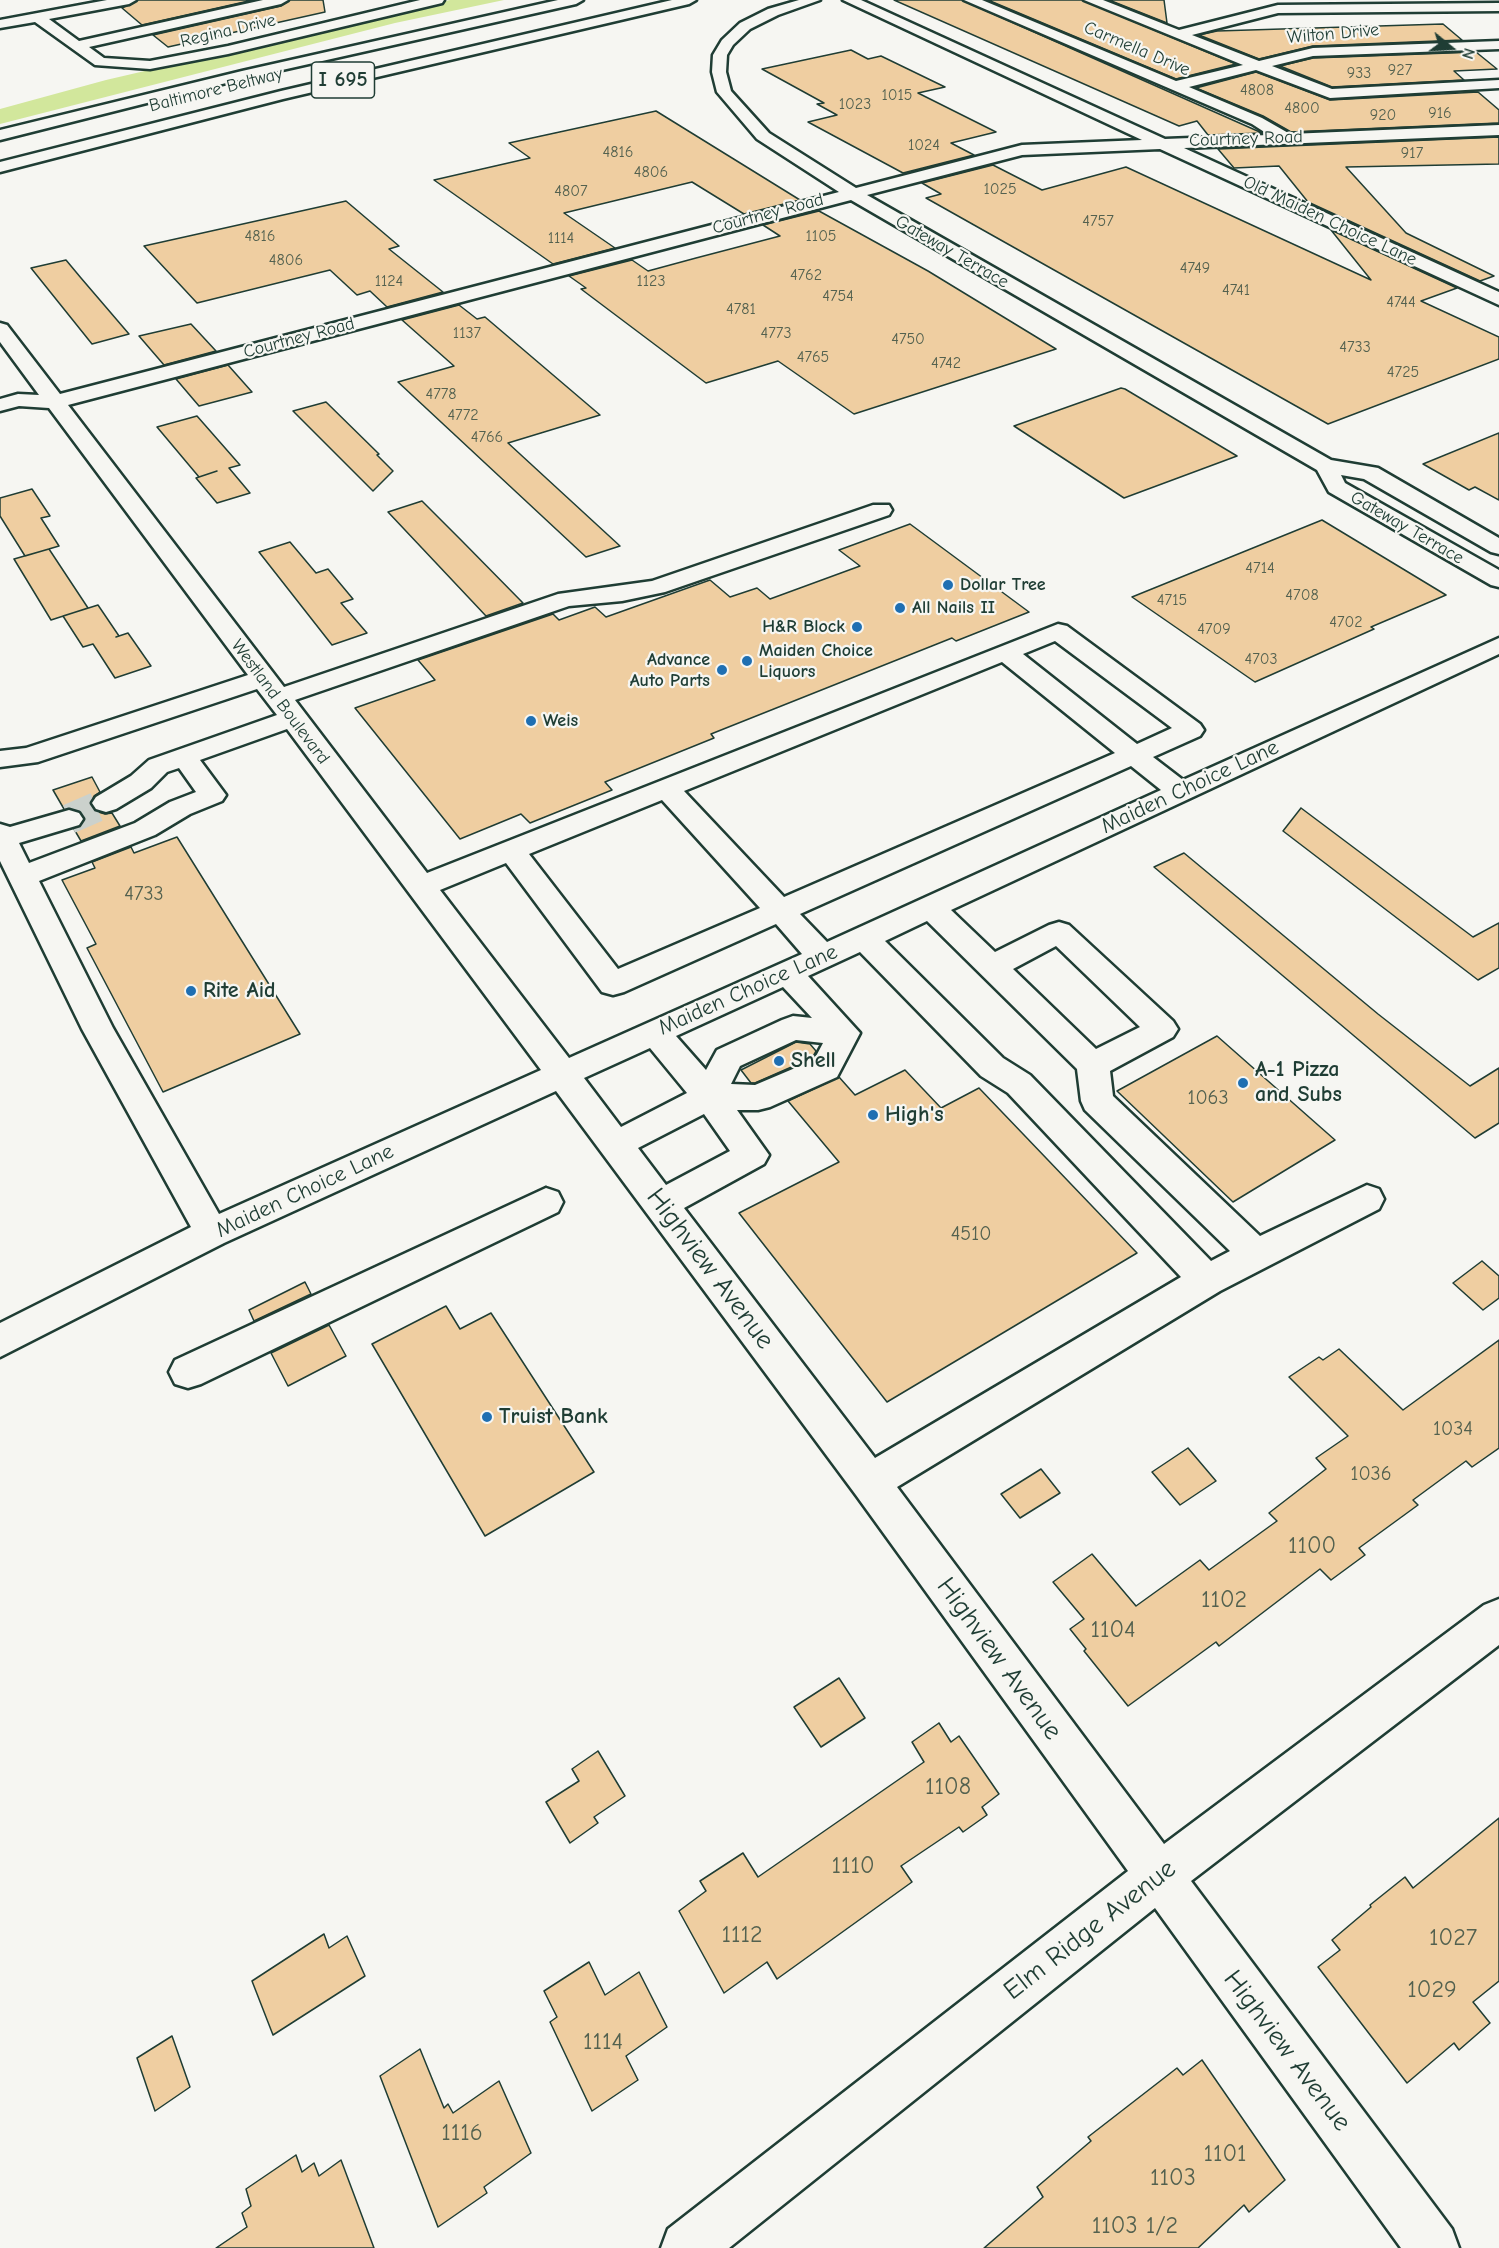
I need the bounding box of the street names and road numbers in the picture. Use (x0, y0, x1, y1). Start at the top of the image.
street label: Regina Drive (178, 10, 278, 52)
street label: Carmella Drive (1081, 17, 1193, 81)
street label: Wilton Drive (1286, 19, 1380, 49)
road number: I 695 (312, 62, 374, 98)
street label: Baltimore Beltway (147, 63, 285, 117)
street label: Courtney Road (1189, 126, 1303, 152)
street label: Old Maiden Choice Lane (1240, 171, 1420, 271)
street label: Courtney Road (710, 189, 826, 239)
street label: Gateway Terrace (891, 211, 1013, 293)
street label: Courtney Road (241, 313, 357, 363)
street label: Gateway Terrace (1346, 487, 1468, 569)
street label: Westland Boulevard (226, 636, 334, 768)
street label: Maiden Choice Lane (1097, 734, 1283, 840)
street label: Maiden Choice Lane (654, 939, 842, 1041)
street label: Maiden Choice Lane (212, 1138, 398, 1244)
street label: Highview Avenue (639, 1182, 781, 1356)
street label: Highview Avenue (929, 1572, 1069, 1746)
street label: Elm Ridge Avenue (998, 1853, 1182, 2007)
street label: Highview Avenue (1216, 1964, 1358, 2138)

